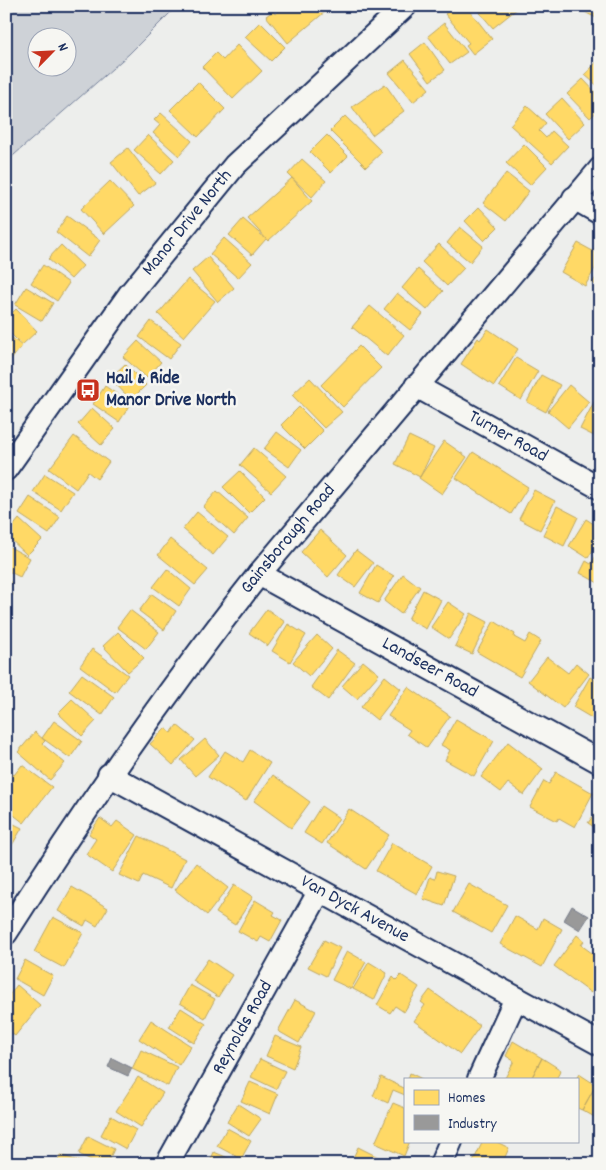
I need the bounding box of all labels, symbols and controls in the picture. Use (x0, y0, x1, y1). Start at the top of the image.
north arrow (28, 28, 78, 78)
text: N (52, 40, 73, 55)
street label: Manor Drive North (136, 164, 239, 282)
place label: Hail & Ride Manor Drive North (106, 366, 237, 415)
bus stop icon: Hail & Ride Manor Drive North (75, 377, 101, 403)
street label: Turner Road (463, 404, 552, 470)
street label: Gainsborough Road (234, 478, 343, 600)
street label: Landseer Road (377, 631, 483, 706)
street label: Van Dyck Avenue (295, 869, 414, 950)
street label: Reynolds Road (206, 976, 280, 1080)
legend (404, 1078, 578, 1142)
text: Homes (448, 1088, 486, 1110)
text: Industry (448, 1114, 497, 1136)

